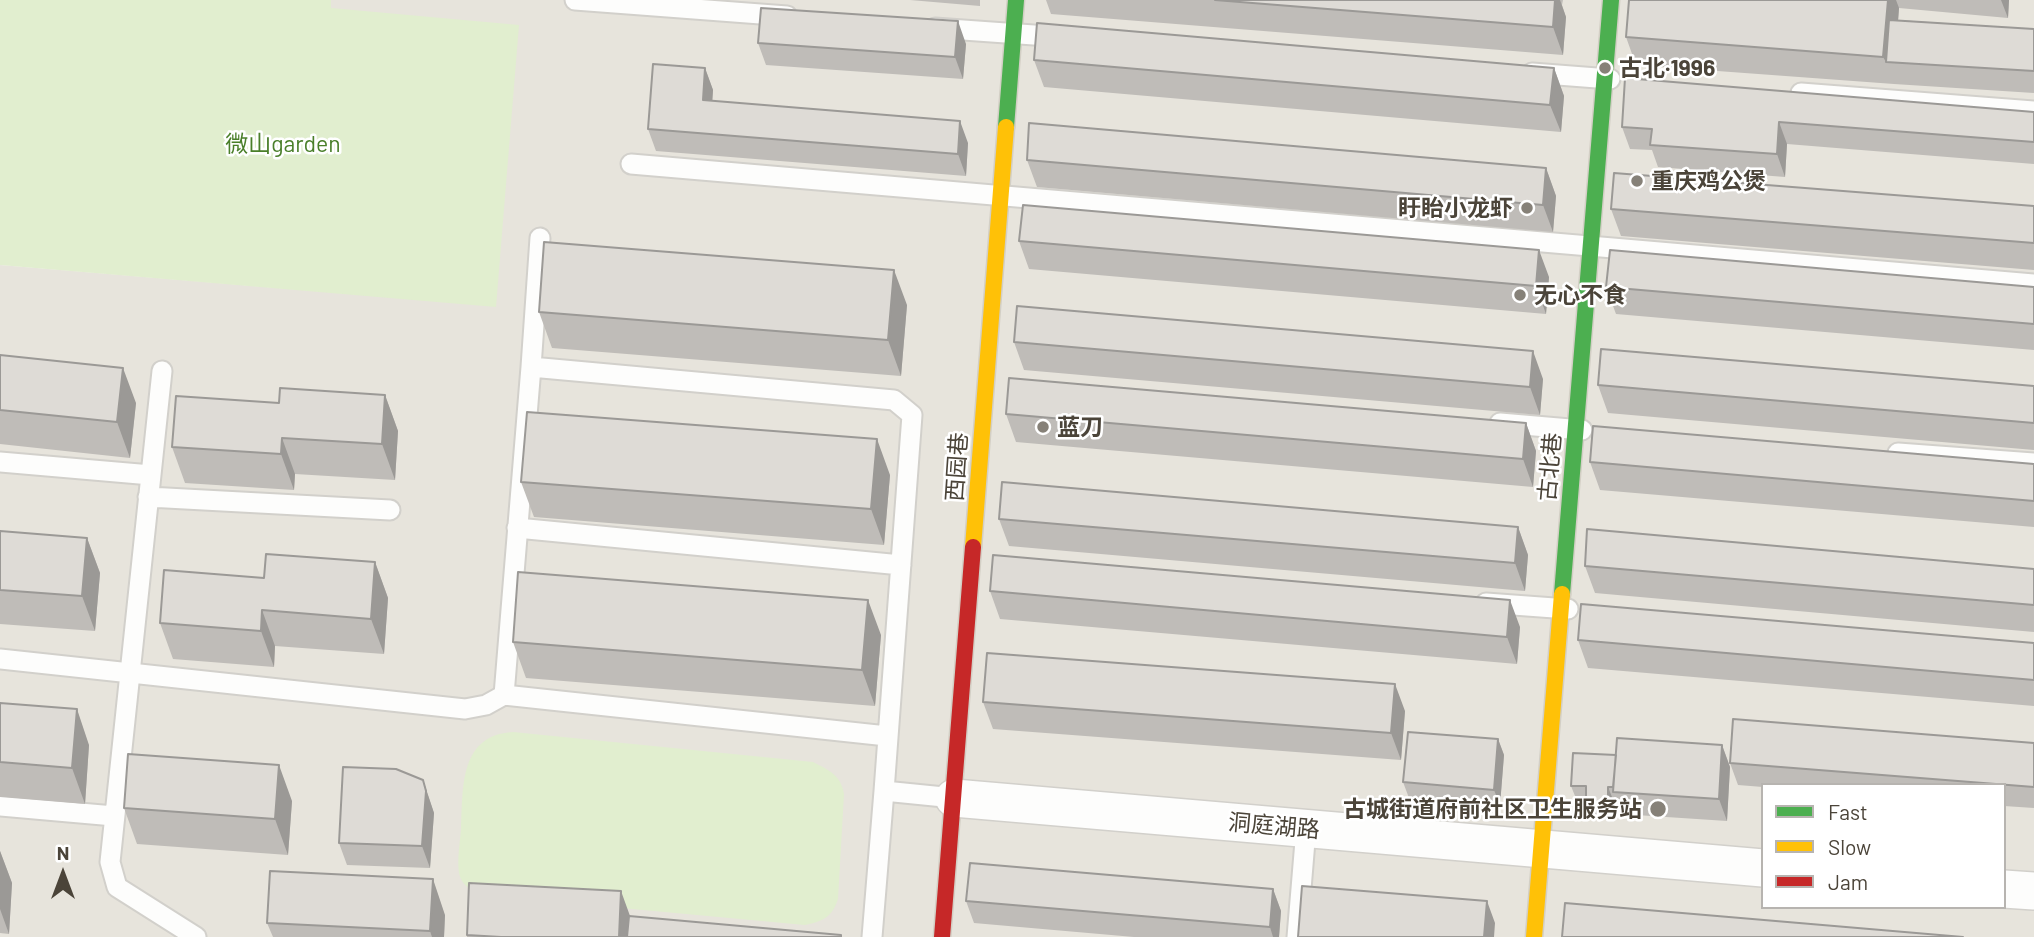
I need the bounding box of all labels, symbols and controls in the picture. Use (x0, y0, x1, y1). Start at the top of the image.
place label: 古北·1996 (1619, 54, 1715, 82)
marker: 古北·1996 (1597, 60, 1613, 76)
park label: 微山garden (225, 130, 341, 158)
place label: 重庆鸡公煲 (1651, 167, 1766, 195)
marker: 重庆鸡公煲 (1629, 173, 1645, 189)
place label: 盱眙小龙虾 (1398, 194, 1513, 222)
marker: 盱眙小龙虾 (1519, 200, 1535, 216)
place label: 无心不食 (1534, 281, 1626, 309)
marker: 无心不食 (1512, 287, 1528, 303)
place label: 蓝刀 (1057, 413, 1103, 441)
marker: 蓝刀 (1035, 419, 1051, 435)
street label: 古北巷 (1533, 431, 1567, 503)
street label: 西园巷 (941, 432, 973, 502)
legend (1761, 783, 2006, 909)
place label: 古城街道府前社区卫生服务站 (1343, 795, 1642, 823)
marker: 古城街道府前社区卫生服务站 (1648, 799, 1668, 819)
text: Fast (1828, 799, 1868, 824)
street label: 洞庭湖路 (1227, 808, 1321, 844)
text: Slow (1828, 834, 1871, 859)
north arrow (28, 839, 98, 909)
text: N (57, 841, 69, 864)
text: Jam (1828, 869, 1868, 894)

